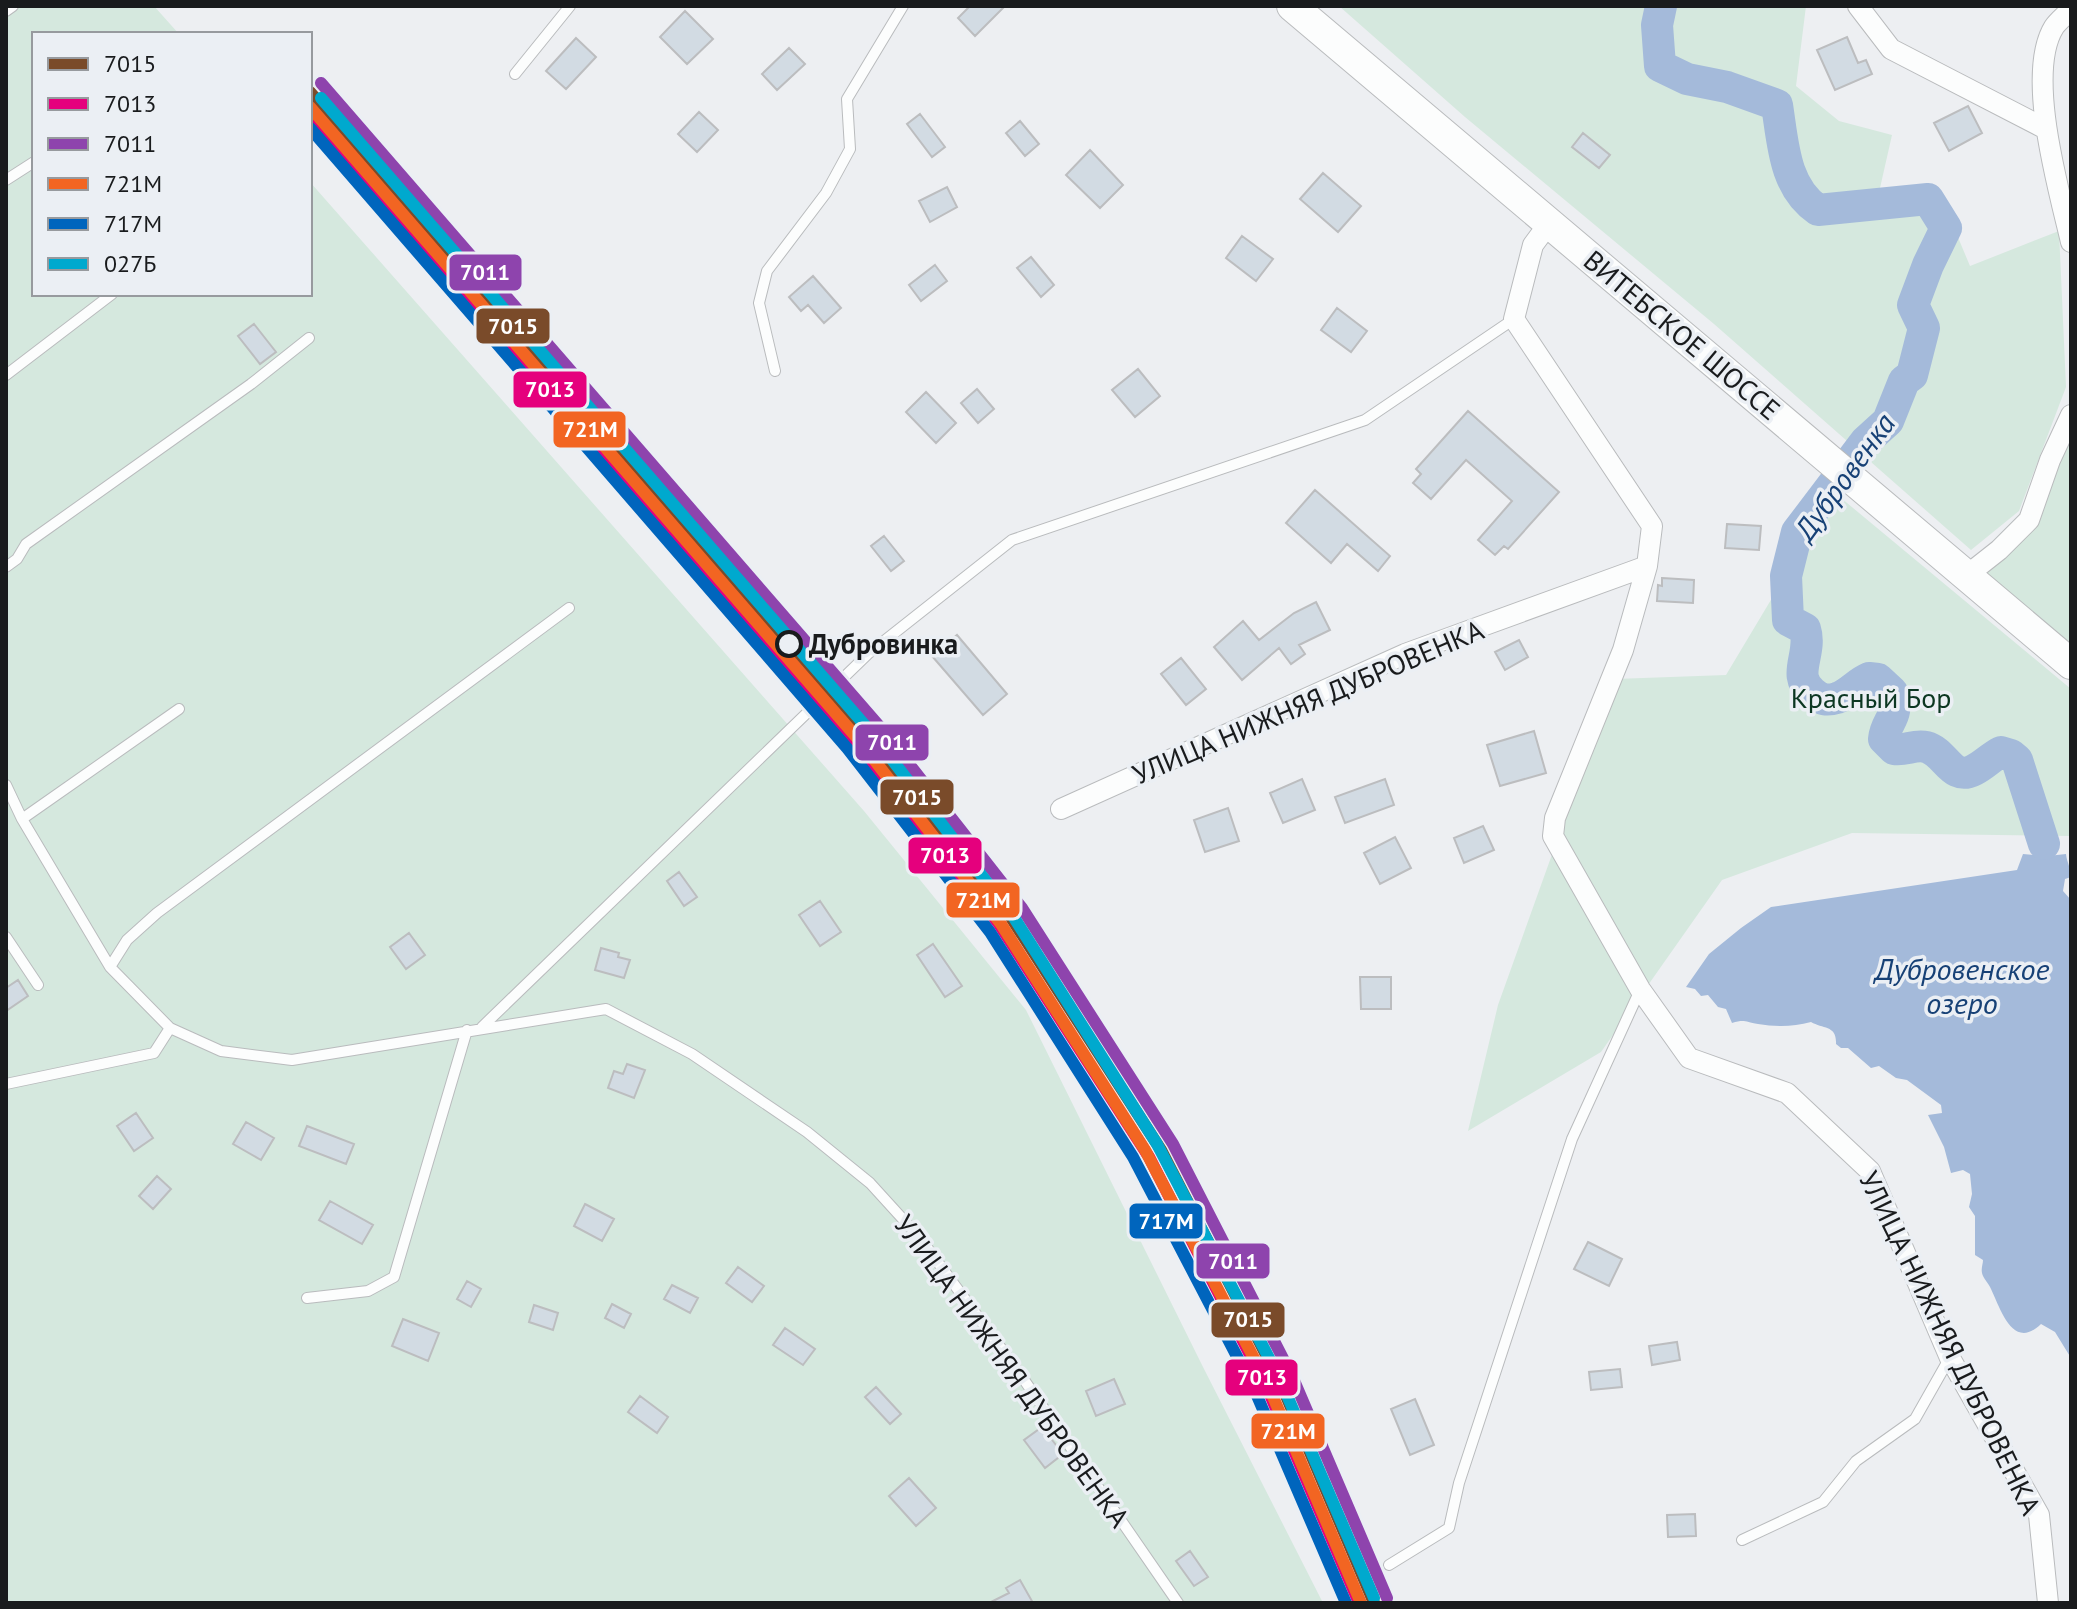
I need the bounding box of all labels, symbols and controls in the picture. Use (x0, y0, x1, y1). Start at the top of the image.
legend (32, 32, 312, 296)
text: 7015 (104, 48, 156, 79)
text: 7013 (104, 88, 156, 119)
text: 7011 (104, 128, 156, 159)
text: 721М (104, 168, 162, 199)
text: 717М (104, 208, 162, 239)
street label: ВИТЕБСКОЕ ШОССЕ (1576, 242, 1788, 428)
text: 027Б (104, 248, 156, 279)
line badge: 7011 (448, 253, 523, 292)
text: 7011 (460, 258, 510, 286)
line badge: 7015 (475, 307, 551, 345)
text: 7015 (488, 312, 538, 340)
line badge: 7013 (512, 370, 588, 409)
text: 7013 (525, 375, 575, 403)
water label: Дубровенка (1783, 405, 1903, 549)
line badge: 721М (552, 410, 627, 449)
text: 721М (562, 415, 618, 443)
street label: УЛИЦА НИЖНЯЯ ДУБРОВЕНКА (1127, 610, 1489, 792)
place label: Дубровинка (809, 625, 958, 662)
marker: Дубровинка (776, 631, 802, 657)
park label: Красный Бор (1791, 679, 1951, 716)
line badge: 7011 (854, 723, 930, 762)
text: 7011 (867, 728, 917, 756)
line badge: 7015 (879, 778, 955, 816)
text: 7015 (892, 783, 942, 811)
line badge: 7013 (907, 836, 983, 875)
text: 7013 (920, 841, 970, 869)
line badge: 721М (945, 881, 1021, 919)
text: 721М (955, 886, 1011, 914)
water label: Дубровенское озеро (1873, 949, 2049, 1022)
street label: УЛИЦА НИЖНЯЯ ДУБРОВЕНКА (1851, 1165, 2050, 1521)
line badge: 717М (1128, 1202, 1204, 1240)
street label: УЛИЦА НИЖНЯЯ ДУБРОВЕНКА (886, 1207, 1139, 1535)
text: 717М (1138, 1207, 1194, 1235)
line badge: 7011 (1195, 1242, 1271, 1280)
text: 7011 (1208, 1247, 1258, 1275)
line badge: 7015 (1210, 1301, 1286, 1339)
text: 7015 (1223, 1305, 1273, 1333)
line badge: 7013 (1224, 1358, 1299, 1397)
text: 7013 (1237, 1363, 1287, 1391)
line badge: 721М (1250, 1412, 1326, 1450)
text: 721М (1260, 1417, 1316, 1445)

